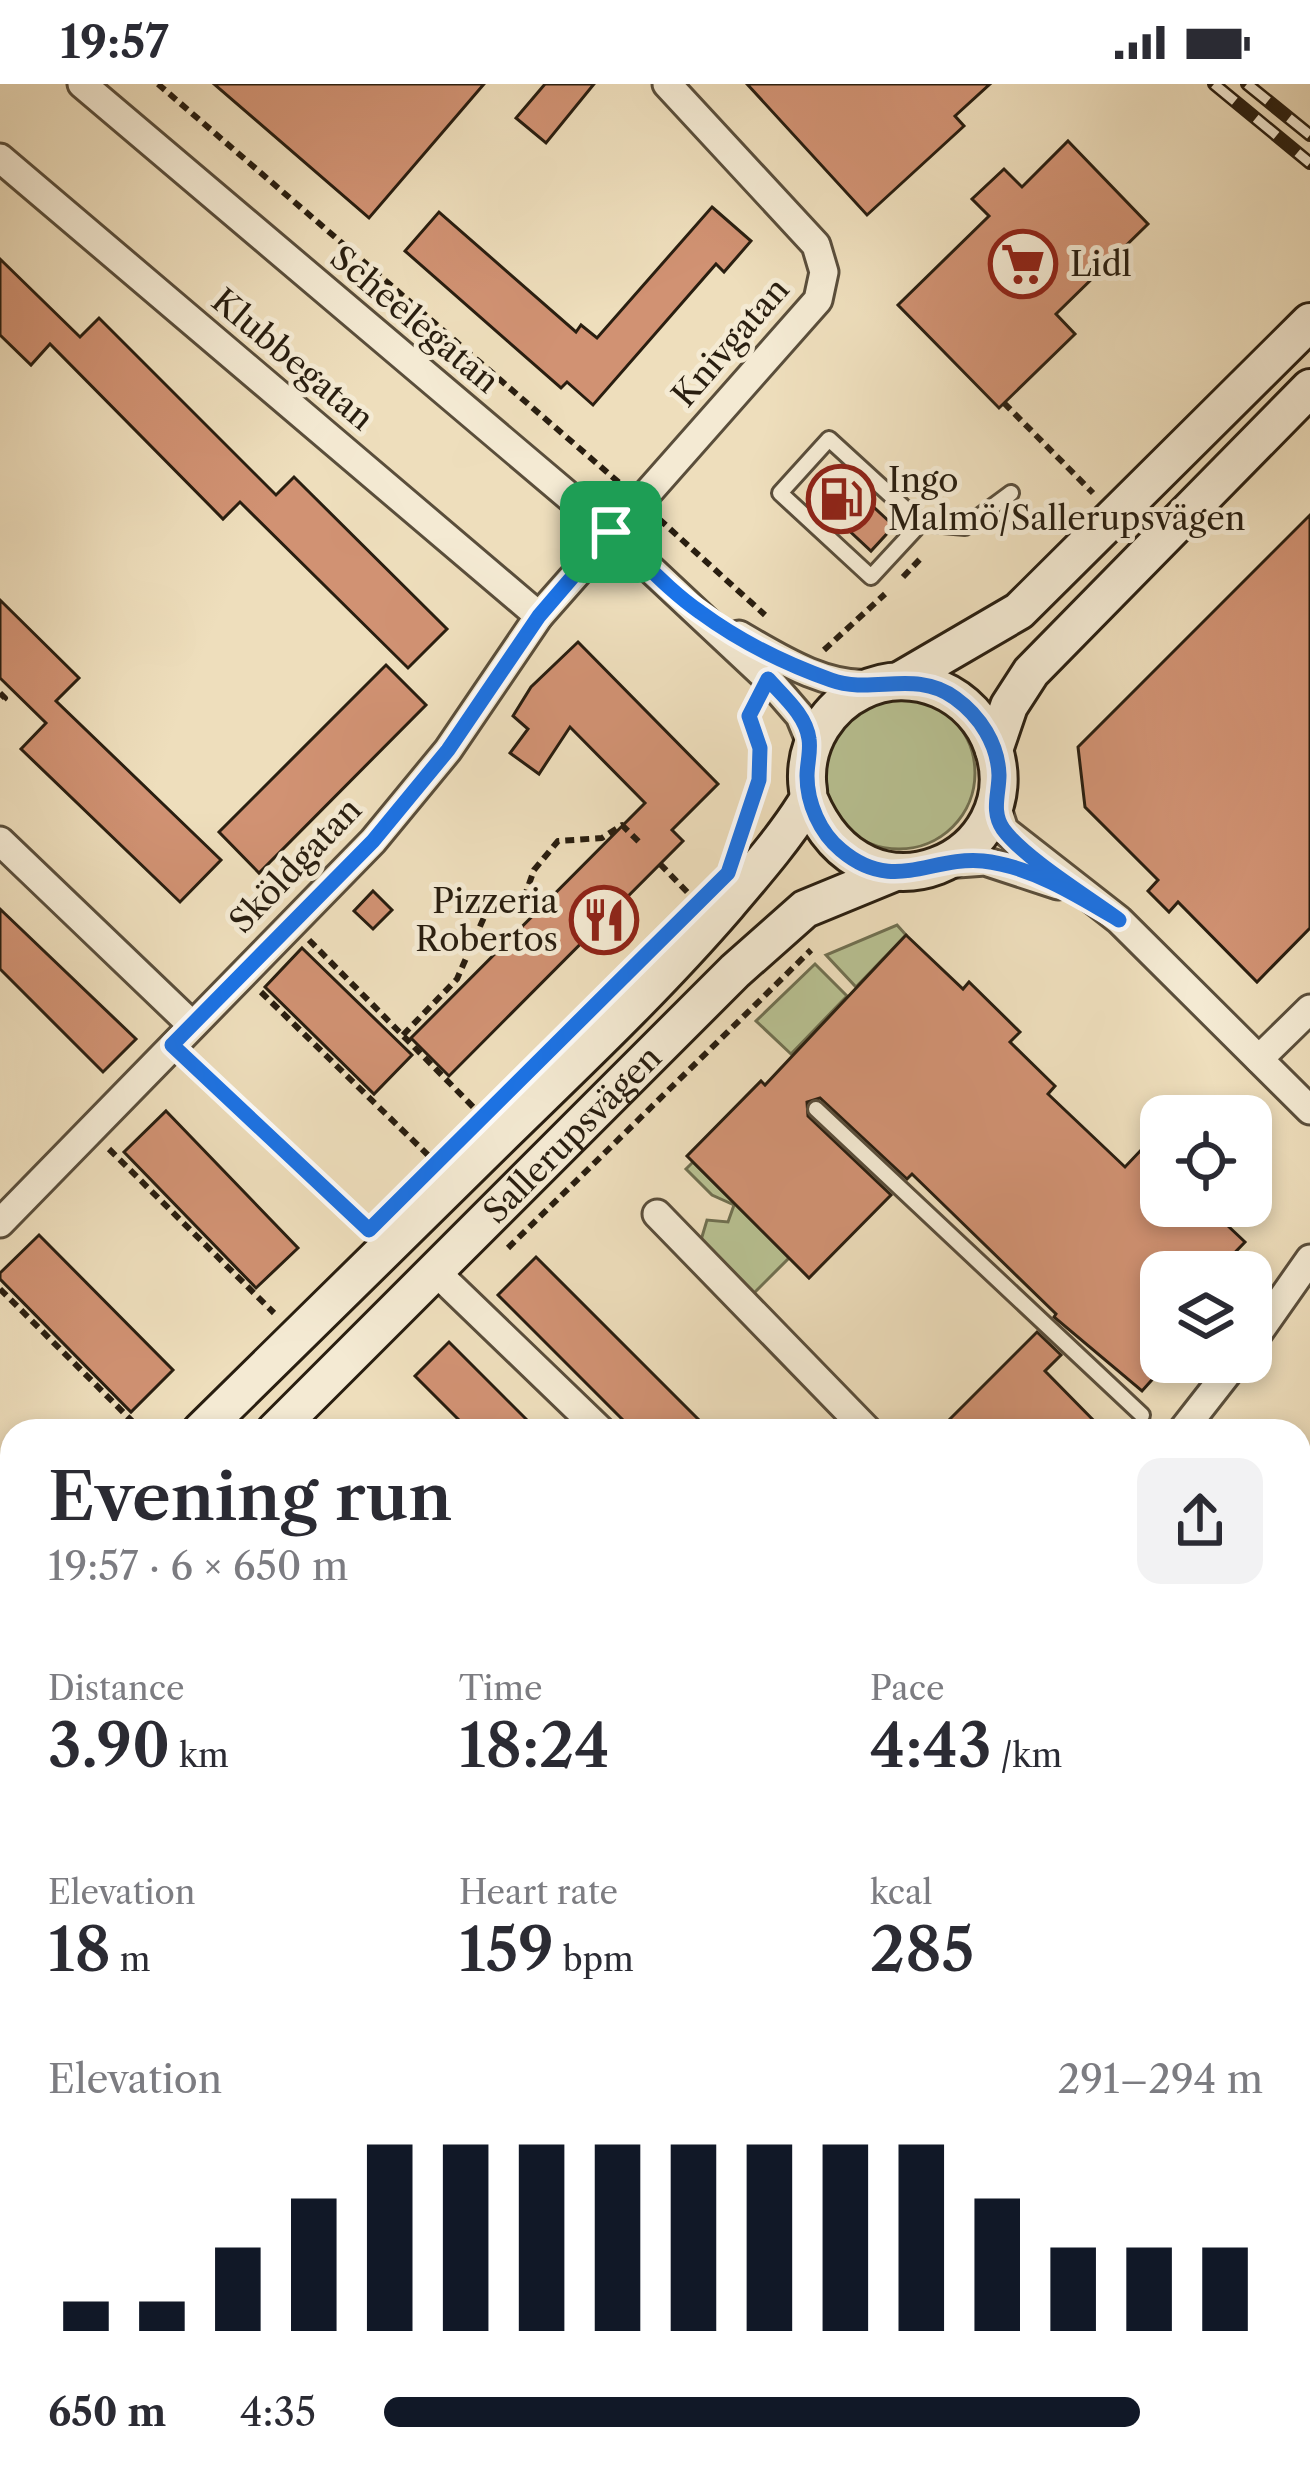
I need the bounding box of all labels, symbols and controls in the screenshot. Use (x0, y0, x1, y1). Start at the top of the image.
text: 19:57 (60, 14, 169, 70)
supermarket icon: Lidl (988, 229, 1058, 299)
street label: Scheelegatan (322, 237, 507, 402)
place label: Lidl (1070, 244, 1132, 285)
street label: Knivgatan (663, 269, 798, 415)
street label: Klubbegatan (203, 280, 382, 439)
place label: Ingo Malmö/Sallerupsvägen (888, 460, 1245, 539)
fuel station icon: Ingo Malmö/Sallerupsvägen (806, 464, 876, 534)
pin (560, 481, 662, 583)
icon: arrive (578, 499, 644, 565)
street label: Sköldgatan (221, 789, 370, 942)
place label: Pizzeria Robertos (415, 881, 559, 960)
restaurant icon: Pizzeria Robertos (569, 885, 639, 955)
street label: Sallerupsvägen (475, 1037, 670, 1232)
map controls (1140, 1095, 1272, 1383)
button: locate (1140, 1095, 1272, 1227)
button: layers (1140, 1251, 1272, 1383)
text: Evening run (48, 1456, 452, 1537)
button: share (1137, 1458, 1263, 1584)
text: 19:57 · 6 × 650 m (48, 1542, 348, 1590)
text: Distance (48, 1668, 185, 1709)
text: Time (459, 1668, 542, 1709)
text: Pace (870, 1668, 945, 1709)
text: 3.90 (48, 1709, 170, 1783)
text: 18:24 (459, 1709, 610, 1783)
text: 4:43 (870, 1709, 992, 1783)
text: km (170, 1735, 229, 1776)
text: /km (992, 1735, 1062, 1776)
text: Elevation (48, 1872, 195, 1913)
text: Heart rate (459, 1872, 618, 1913)
text: kcal (870, 1872, 932, 1913)
text: 18 (48, 1913, 111, 1987)
text: 159 (459, 1913, 554, 1987)
text: 285 (870, 1913, 975, 1987)
text: m (111, 1939, 150, 1980)
text: bpm (554, 1939, 634, 1980)
text: Elevation (48, 2055, 222, 2103)
text: 291–294 m (1058, 2055, 1263, 2103)
text: 650 m (48, 2388, 166, 2436)
text: 4:35 (240, 2388, 316, 2436)

